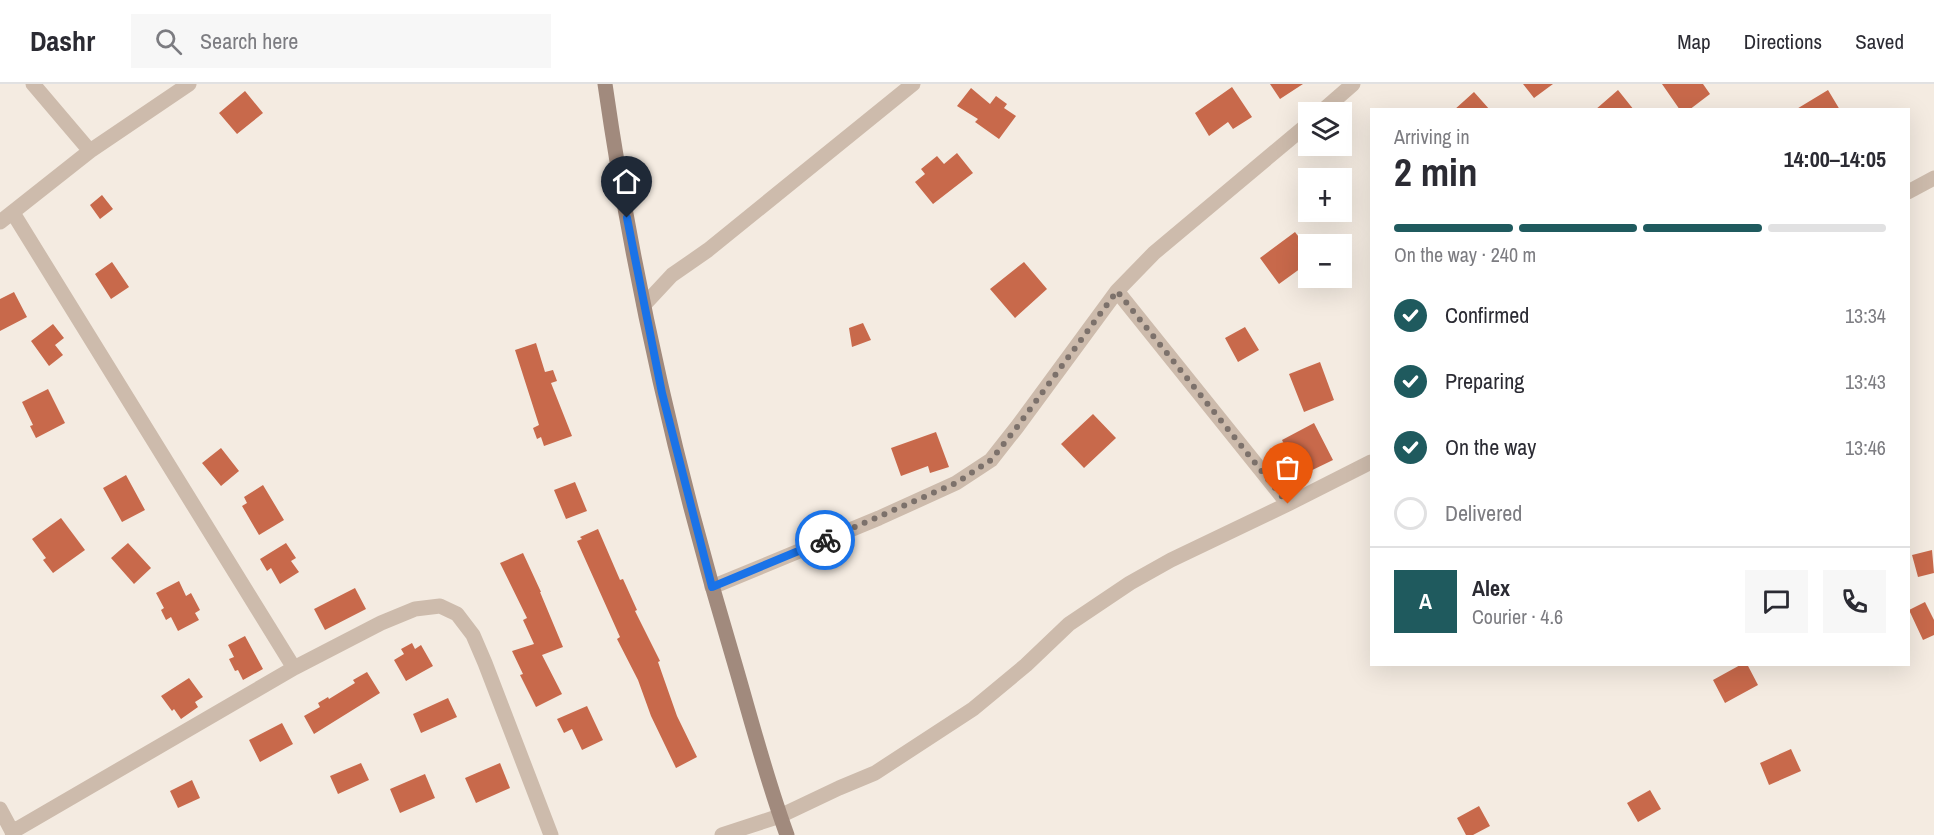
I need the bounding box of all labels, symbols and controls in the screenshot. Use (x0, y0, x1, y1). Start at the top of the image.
search box (131, 14, 551, 68)
text: Dashr (30, 22, 95, 60)
icon: search (152, 25, 185, 58)
text: Search here (200, 26, 298, 56)
text: Map (1677, 27, 1711, 56)
text: Directions (1744, 27, 1822, 56)
text: Saved (1855, 27, 1904, 56)
map controls (1298, 102, 1352, 288)
button: layers (1298, 102, 1352, 156)
text: Arriving in (1394, 123, 1470, 150)
text: 14:00–14:05 (1784, 144, 1886, 174)
text: 2 min (1394, 146, 1478, 198)
pin (601, 156, 652, 218)
icon: home (610, 165, 643, 198)
button: + (1298, 168, 1352, 222)
button: − (1298, 234, 1352, 288)
text: On the way · 240 m (1394, 241, 1536, 268)
icon: check (1394, 299, 1427, 332)
text: Confirmed (1445, 300, 1529, 330)
text: 13:34 (1845, 302, 1886, 329)
icon: check (1394, 365, 1427, 398)
text: Preparing (1445, 366, 1524, 396)
text: 13:43 (1845, 368, 1886, 395)
icon: check (1394, 431, 1427, 464)
text: On the way (1445, 432, 1536, 462)
text: 13:46 (1845, 434, 1886, 461)
pin (1262, 442, 1313, 504)
icon: bag (1271, 451, 1304, 484)
text: Delivered (1445, 498, 1522, 528)
courier (795, 510, 855, 570)
icon: bike (809, 524, 842, 557)
button: chat (1745, 570, 1808, 633)
button: phone (1823, 570, 1886, 633)
text: Alex (1472, 573, 1510, 603)
text: A (1419, 586, 1432, 616)
text: Courier · 4.6 (1472, 603, 1563, 630)

